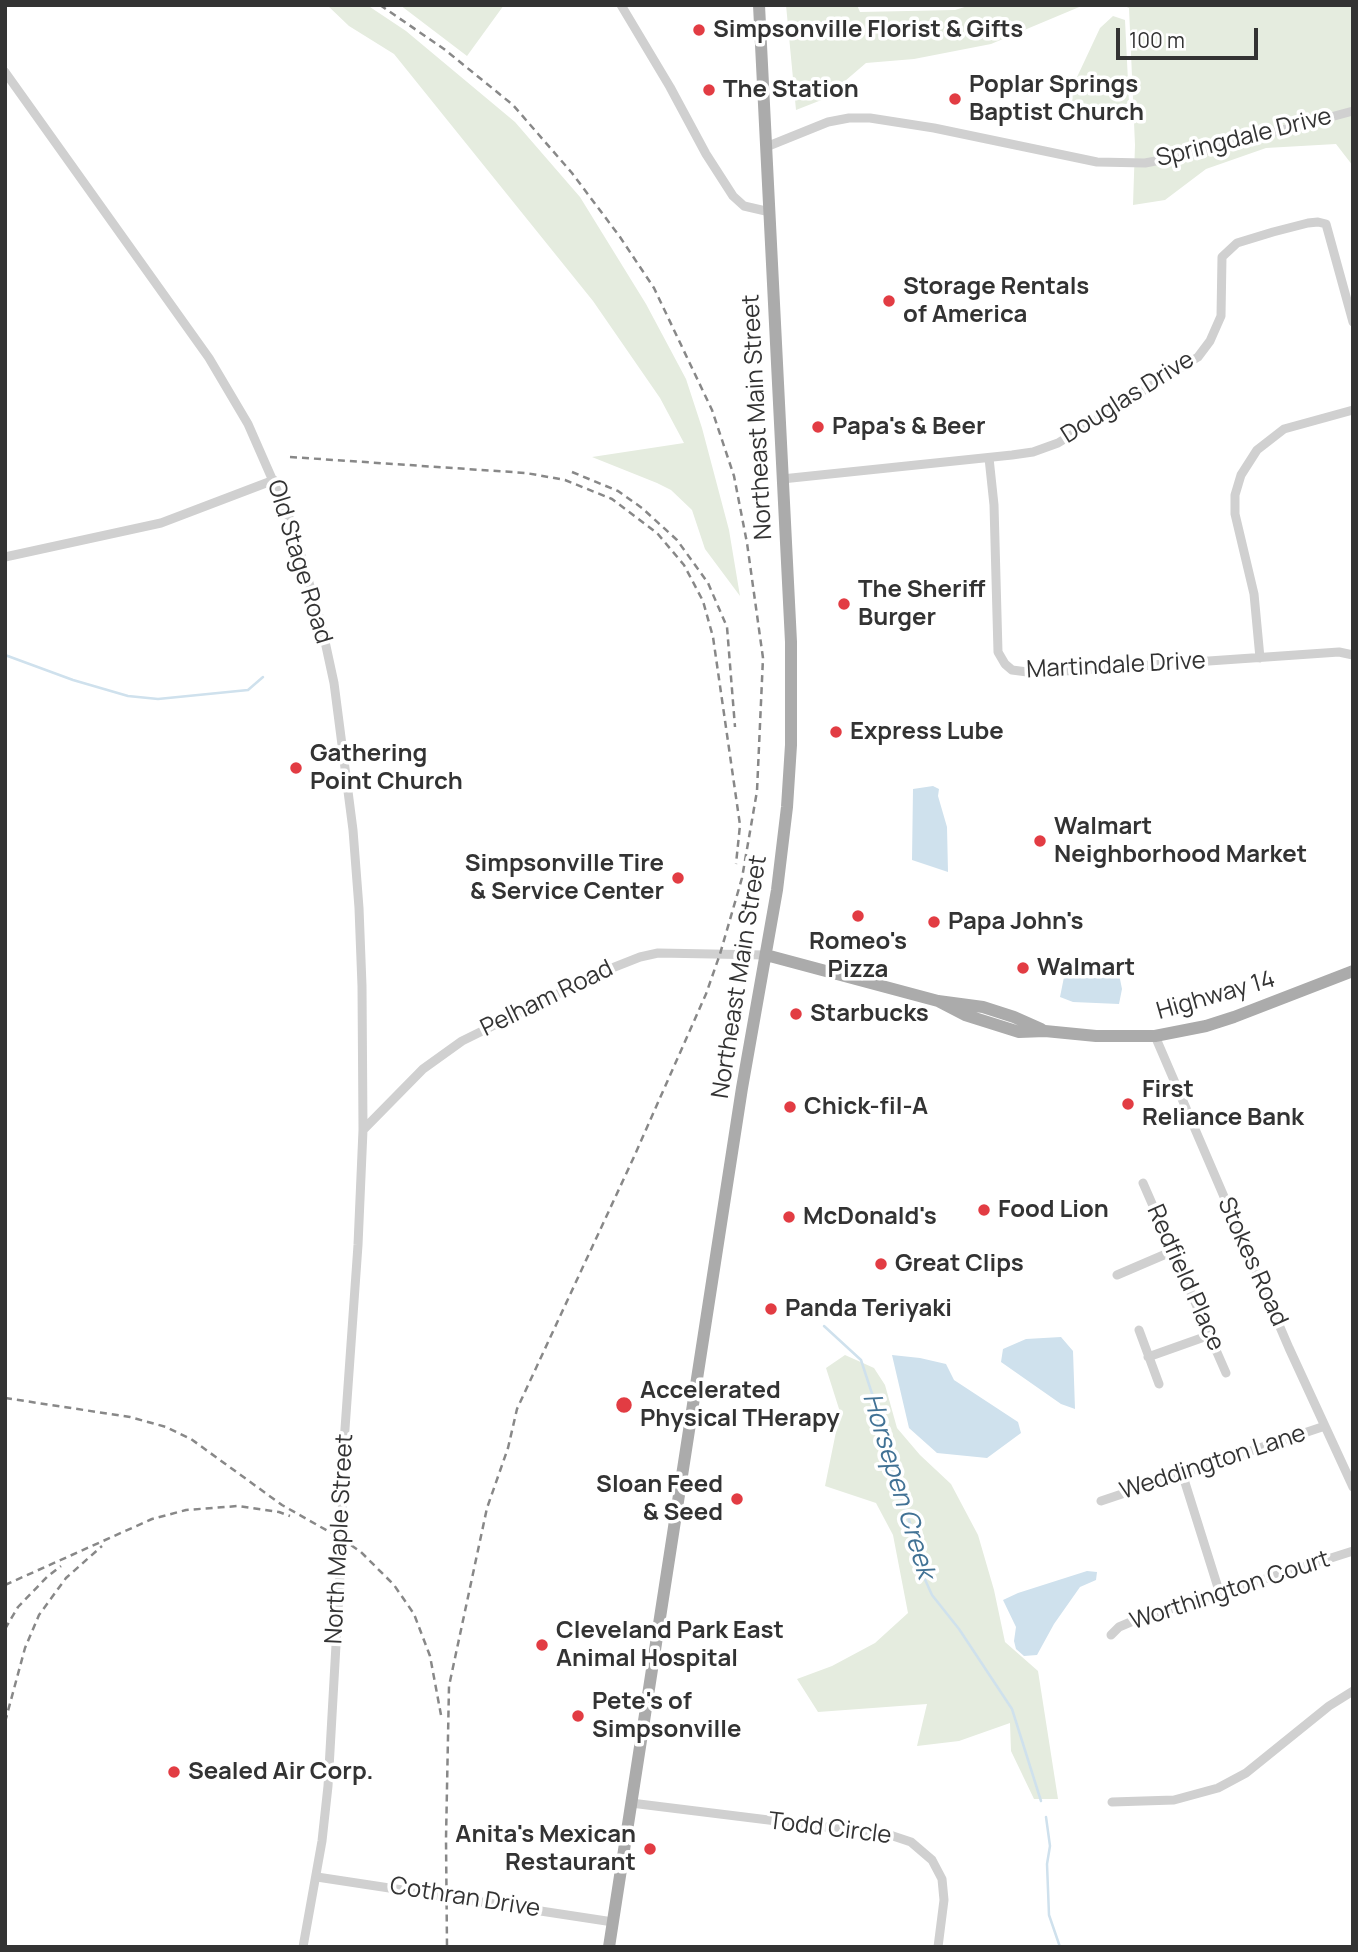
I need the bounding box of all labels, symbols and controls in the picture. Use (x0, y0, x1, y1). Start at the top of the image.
scale bar (1120, 14, 1262, 58)
place label: Simpsonville Florist & Gifts (713, 16, 1023, 44)
marker: Simpsonville Florist & Gifts (691, 22, 707, 38)
text: 100 m (1129, 26, 1185, 54)
place label: Poplar Springs Baptist Church (969, 71, 1144, 127)
place label: The Station (723, 76, 859, 104)
marker: The Station (701, 82, 717, 98)
marker: Poplar Springs Baptist Church (947, 91, 963, 107)
street label: Springdale Drive (1153, 102, 1335, 174)
place label: Storage Rentals of America (903, 273, 1089, 329)
street label: Northeast Main Street (737, 293, 779, 541)
marker: Storage Rentals of America (881, 293, 897, 309)
street label: Douglas Drive (1056, 346, 1200, 450)
place label: Papa's & Beer (832, 413, 986, 441)
marker: Papa's & Beer (810, 419, 826, 435)
street label: Old Stage Road (260, 477, 338, 647)
place label: The Sheriff Burger (858, 576, 986, 632)
marker: The Sheriff Burger (836, 596, 852, 612)
street label: Martindale Drive (1026, 647, 1206, 685)
place label: Express Lube (850, 718, 1004, 746)
marker: Express Lube (828, 724, 844, 740)
place label: Gathering Point Church (310, 740, 463, 796)
marker: Gathering Point Church (288, 760, 304, 776)
place label: Walmart Neighborhood Market (1054, 813, 1307, 869)
marker: Walmart Neighborhood Market (1032, 833, 1048, 849)
place label: Simpsonville Tire & Service Center (465, 850, 664, 906)
street label: Northeast Main Street (707, 853, 773, 1101)
marker: Simpsonville Tire & Service Center (670, 870, 686, 886)
marker: Romeo's Pizza (850, 908, 866, 924)
place label: Papa John's (948, 908, 1083, 936)
marker: Papa John's (926, 914, 942, 930)
place label: Romeo's Pizza (809, 928, 907, 984)
place label: Walmart (1037, 954, 1135, 982)
street label: Pelham Road (476, 955, 618, 1043)
marker: Walmart (1015, 960, 1031, 976)
street label: Highway 14 (1154, 965, 1278, 1027)
place label: Starbucks (810, 1000, 929, 1028)
marker: Starbucks (788, 1006, 804, 1022)
place label: First Reliance Bank (1142, 1076, 1304, 1132)
place label: Chick-fil-A (804, 1093, 928, 1121)
marker: First Reliance Bank (1120, 1096, 1136, 1112)
marker: Chick-fil-A (782, 1099, 798, 1115)
street label: Stokes Road (1211, 1193, 1293, 1331)
place label: Food Lion (998, 1196, 1109, 1224)
street label: Redfield Place (1140, 1200, 1230, 1356)
marker: Food Lion (976, 1202, 992, 1218)
place label: McDonald's (803, 1203, 937, 1231)
marker: McDonald's (781, 1209, 797, 1225)
place label: Great Clips (895, 1250, 1024, 1278)
marker: Great Clips (873, 1256, 889, 1272)
place label: Panda Teriyaki (785, 1295, 952, 1323)
marker: Panda Teriyaki (763, 1301, 779, 1317)
place label: Accelerated Physical THerapy (640, 1377, 840, 1433)
water label: Horsepen Creek (855, 1389, 941, 1583)
marker: Accelerated Physical THerapy (614, 1395, 634, 1415)
street label: Weddington Lane (1116, 1419, 1310, 1507)
street label: North Maple Street (320, 1433, 360, 1645)
place label: Sloan Feed & Seed (596, 1471, 723, 1527)
marker: Sloan Feed & Seed (729, 1491, 745, 1507)
street label: Worthington Court (1127, 1545, 1333, 1637)
place label: Cleveland Park East Animal Hospital (556, 1617, 784, 1673)
marker: Cleveland Park East Animal Hospital (534, 1637, 550, 1653)
place label: Pete's of Simpsonville (592, 1688, 741, 1744)
marker: Pete's of Simpsonville (570, 1708, 586, 1724)
place label: Sealed Air Corp. (188, 1758, 374, 1786)
marker: Sealed Air Corp. (166, 1764, 182, 1780)
street label: Todd Circle (767, 1807, 893, 1851)
place label: Anita's Mexican Restaurant (455, 1821, 636, 1877)
marker: Anita's Mexican Restaurant (642, 1841, 658, 1857)
street label: Cothran Drive (388, 1872, 542, 1924)

